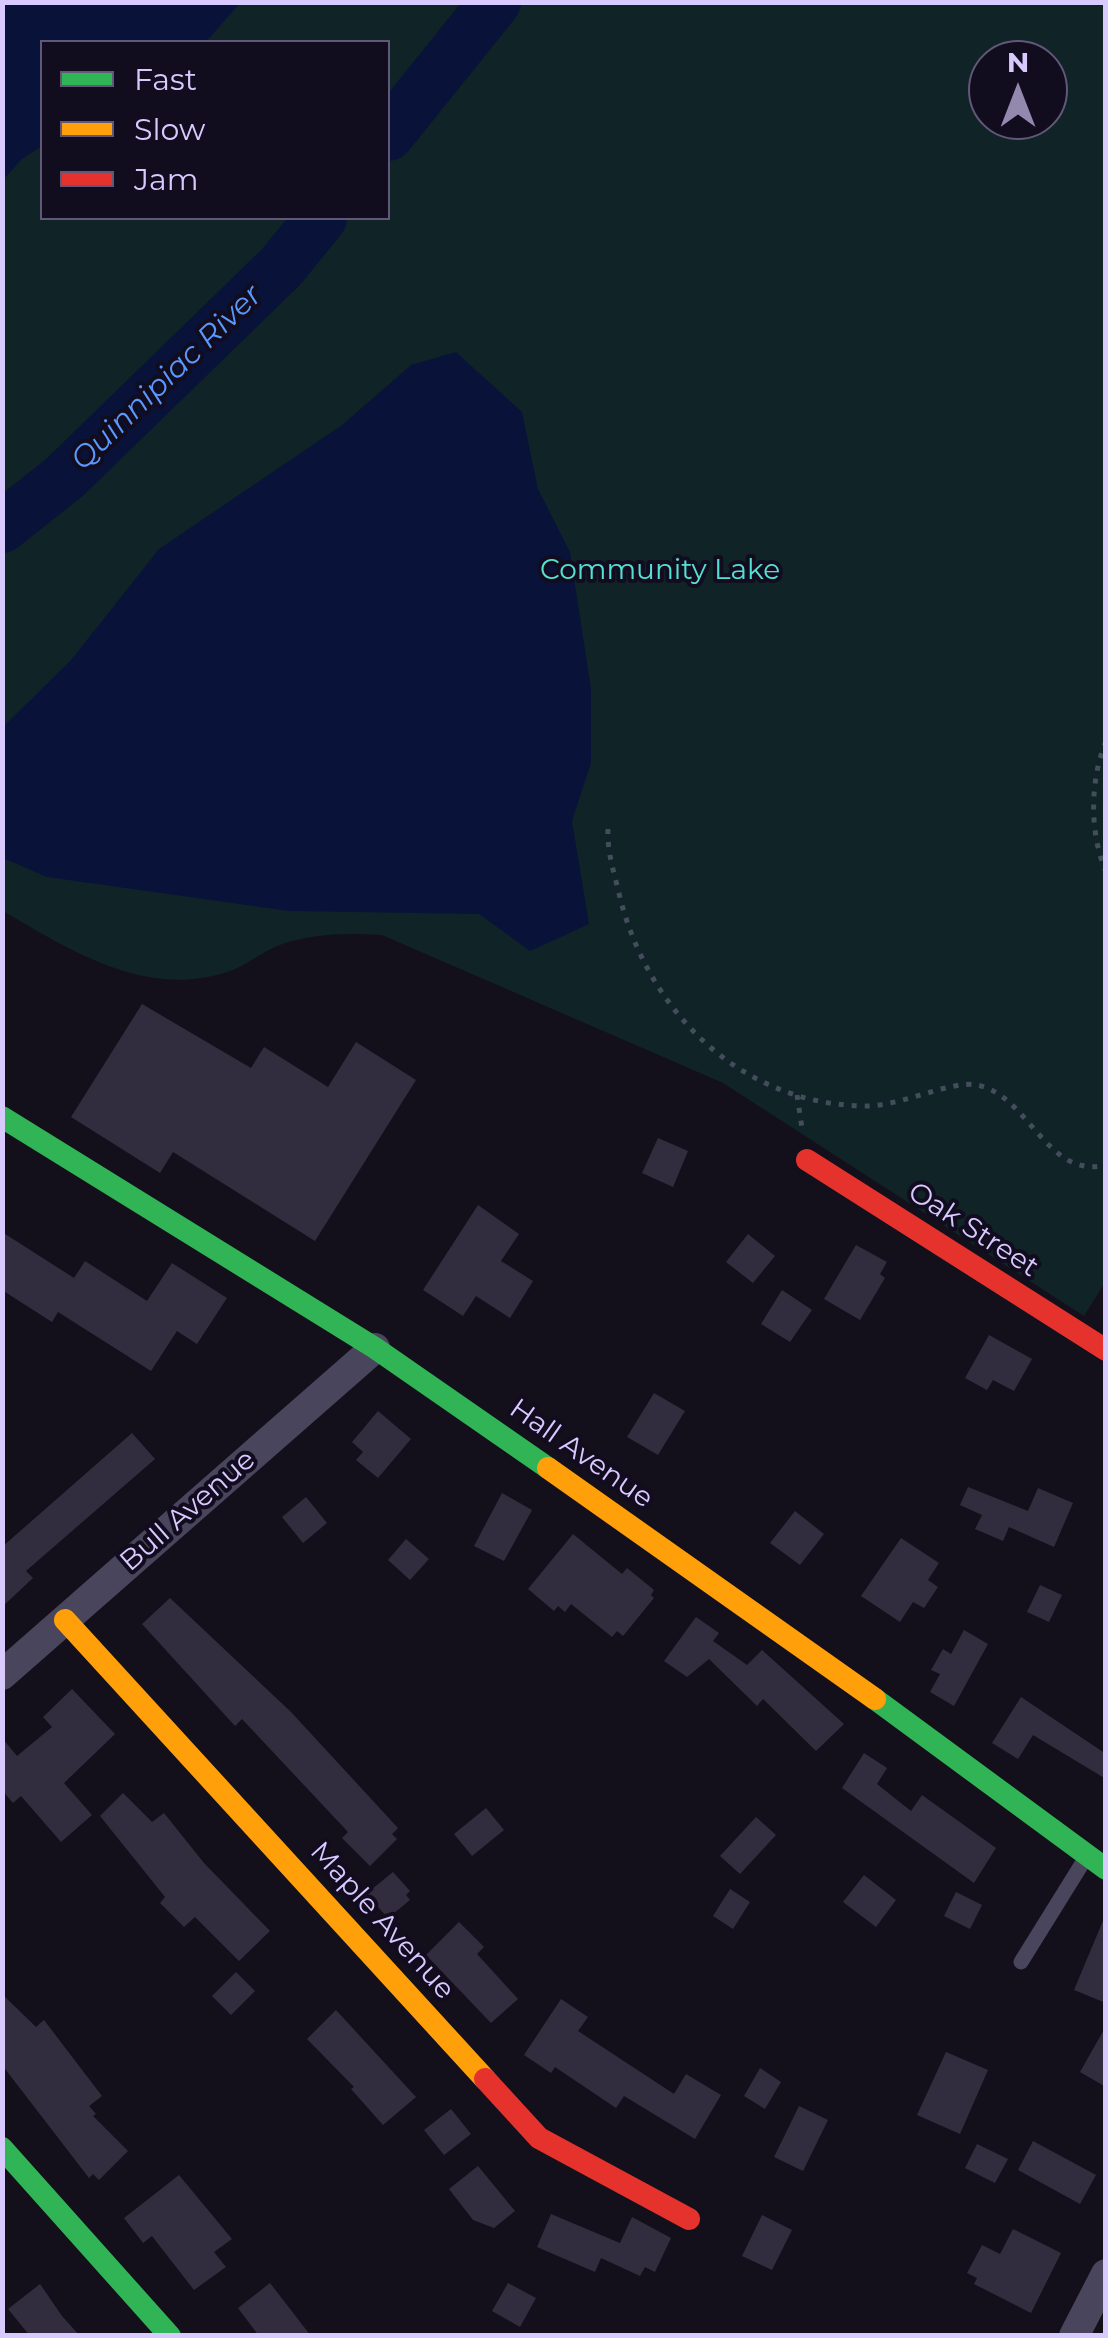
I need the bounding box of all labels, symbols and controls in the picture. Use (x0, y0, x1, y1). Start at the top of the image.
legend (40, 40, 390, 220)
north arrow (968, 40, 1068, 140)
text: N (1007, 45, 1029, 79)
text: Fast (134, 61, 197, 98)
text: Slow (134, 111, 205, 148)
text: Jam (134, 161, 199, 198)
water label: Quinnipiac River (64, 278, 270, 478)
park label: Community Lake (540, 554, 780, 588)
street label: Oak Street (901, 1175, 1045, 1285)
street label: Hall Avenue (503, 1392, 659, 1516)
street label: Bull Avenue (114, 1443, 262, 1579)
street label: Maple Avenue (303, 1836, 461, 2006)

